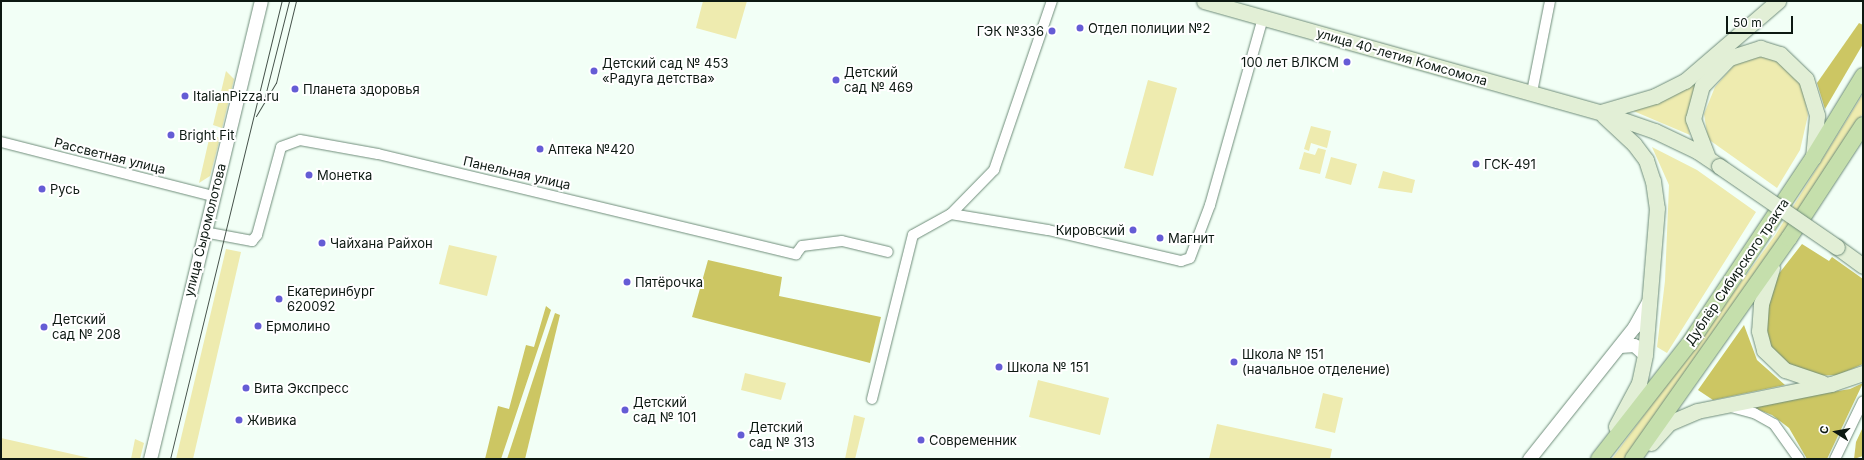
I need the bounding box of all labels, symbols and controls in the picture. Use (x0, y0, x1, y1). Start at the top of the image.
scale bar (1728, 8, 1795, 34)
text: 50 m (1733, 15, 1762, 30)
place label: Отдел полиции №2 (1088, 20, 1210, 36)
place label: ГЭК №336 (977, 23, 1044, 39)
marker: Отдел полиции №2 (1075, 23, 1085, 33)
street label: улица 40-летия Комсомола (1315, 25, 1489, 89)
marker: ГЭК №336 (1047, 26, 1057, 36)
place label: 100 лет ВЛКСМ (1241, 54, 1339, 70)
place label: Детский сад № 453 «Радуга детства» (602, 56, 728, 87)
marker: 100 лет ВЛКСМ (1342, 57, 1352, 67)
place label: Детский сад № 469 (844, 65, 913, 96)
marker: Детский сад № 453 «Радуга детства» (589, 66, 599, 76)
marker: Детский сад № 469 (831, 75, 841, 85)
place label: Планета здоровья (303, 81, 420, 97)
marker: Планета здоровья (290, 84, 300, 94)
place label: ItalianPizza.ru (193, 88, 279, 104)
marker: ItalianPizza.ru (180, 91, 190, 101)
place label: Bright Fit (179, 127, 234, 143)
marker: Bright Fit (166, 130, 176, 140)
street label: Рассветная улица (53, 135, 167, 177)
place label: Аптека №420 (548, 141, 635, 157)
marker: Аптека №420 (535, 144, 545, 154)
street label: Панельная улица (462, 153, 572, 193)
place label: ГСК-491 (1484, 156, 1536, 172)
marker: ГСК-491 (1471, 159, 1481, 169)
street label: улица Сыромолотова (181, 162, 229, 298)
place label: Монетка (317, 167, 372, 183)
marker: Монетка (304, 170, 314, 180)
place label: Русь (50, 181, 80, 197)
marker: Русь (37, 184, 47, 194)
street label: Дублёр Сибирского тракта (1682, 196, 1792, 348)
place label: Кировский (1056, 222, 1125, 238)
marker: Кировский (1128, 225, 1138, 235)
place label: Магнит (1168, 230, 1214, 246)
marker: Магнит (1155, 233, 1165, 243)
place label: Чайхана Райхон (330, 235, 433, 251)
marker: Чайхана Райхон (317, 238, 327, 248)
place label: Пятёрочка (635, 274, 703, 290)
marker: Пятёрочка (622, 277, 632, 287)
place label: Екатеринбург 620092 (287, 284, 375, 315)
marker: Екатеринбург 620092 (274, 294, 284, 304)
place label: Детский сад № 208 (52, 312, 121, 343)
place label: Ермолино (266, 318, 330, 334)
marker: Ермолино (253, 321, 263, 331)
marker: Детский сад № 208 (39, 322, 49, 332)
place label: Школа № 151 (начальное отделение) (1242, 347, 1390, 378)
marker: Школа № 151 (начальное отделение) (1229, 357, 1239, 367)
place label: Школа № 151 (1007, 359, 1089, 375)
marker: Школа № 151 (994, 362, 1004, 372)
place label: Вита Экспресс (254, 380, 349, 396)
marker: Вита Экспресс (241, 383, 251, 393)
place label: Детский сад № 101 (633, 395, 696, 426)
marker: Детский сад № 101 (620, 405, 630, 415)
place label: Живика (247, 412, 297, 428)
north arrow (1816, 412, 1856, 452)
marker: Живика (234, 415, 244, 425)
place label: Детский сад № 313 (749, 420, 815, 451)
text: С (1817, 424, 1832, 435)
marker: Детский сад № 313 (736, 430, 746, 440)
place label: Современник (929, 432, 1017, 448)
marker: Современник (916, 435, 926, 445)

